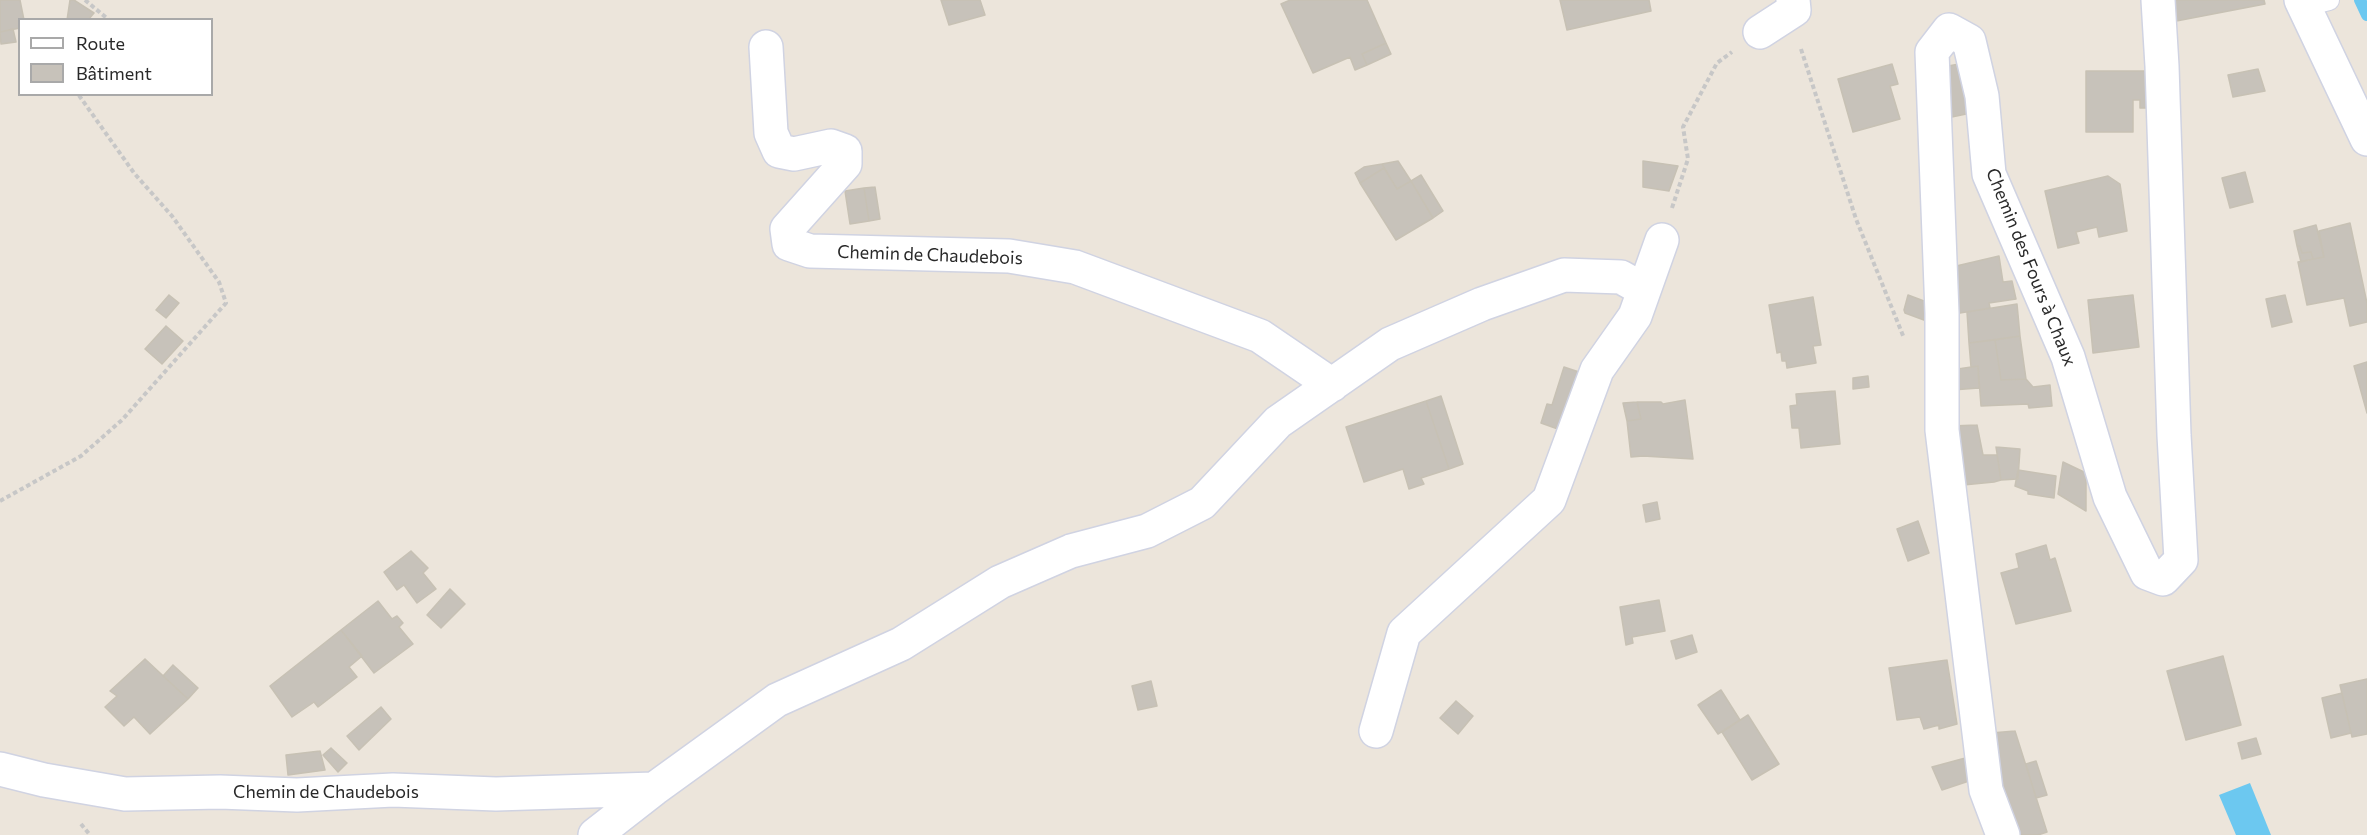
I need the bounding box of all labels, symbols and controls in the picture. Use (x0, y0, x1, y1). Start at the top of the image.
legend (18, 18, 213, 96)
text: Route (76, 32, 125, 54)
text: Bâtiment (76, 62, 152, 84)
street label: Chemin des Fours à Chaux (1981, 165, 2081, 369)
street label: Chemin de Chaudebois (837, 241, 1023, 269)
street label: Chemin de Chaudebois (233, 781, 419, 803)

